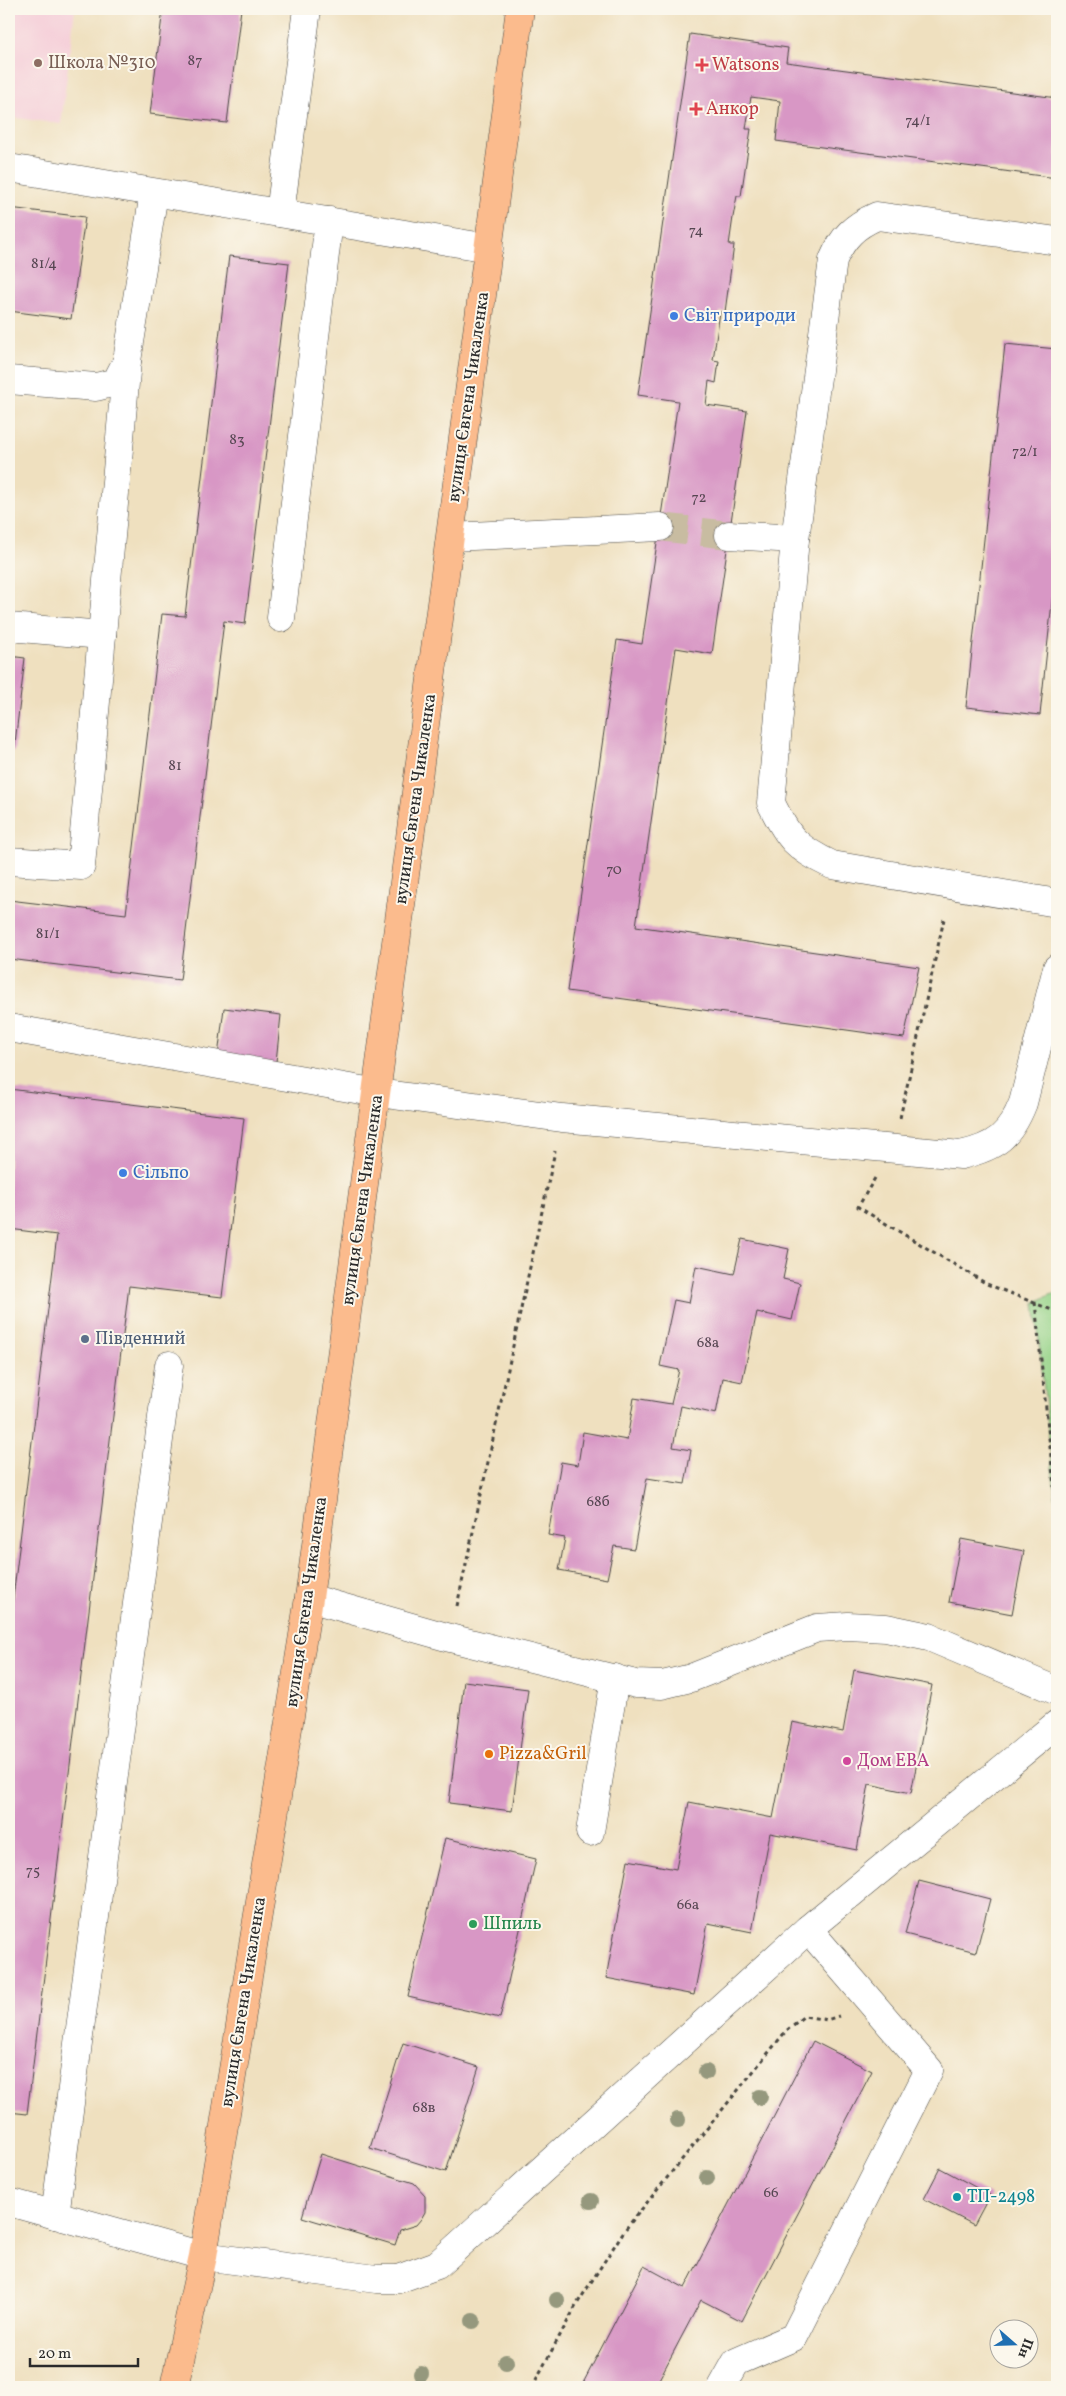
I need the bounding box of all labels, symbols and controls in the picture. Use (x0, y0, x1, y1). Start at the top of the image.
place label: Школа №310 (48, 51, 156, 76)
house number: 87 (188, 51, 202, 72)
place label: Watsons (712, 53, 780, 78)
marker: Школа №310 (32, 57, 44, 69)
marker: Watsons (696, 59, 708, 71)
place label: Анкор (706, 97, 759, 122)
marker: Анкор (690, 103, 702, 115)
house number: 74/1 (905, 111, 931, 132)
house number: 74 (689, 221, 703, 242)
house number: 81/4 (31, 254, 57, 275)
street label: вулиця Євгена Чикаленка (442, 290, 496, 504)
place label: Світ природи (684, 304, 796, 329)
marker: Світ природи (668, 310, 680, 322)
house number: 83 (229, 430, 245, 451)
house number: 72/1 (1012, 442, 1038, 463)
house number: 72 (691, 488, 707, 509)
street label: вулиця Євгена Чикаленка (389, 692, 443, 906)
house number: 81 (168, 756, 182, 777)
house number: 70 (606, 860, 622, 881)
house number: 81/1 (36, 924, 60, 945)
street label: вулиця Євгена Чикаленка (336, 1093, 390, 1307)
place label: Сільпо (133, 1161, 189, 1186)
marker: Сільпо (117, 1167, 129, 1179)
place label: Південний (95, 1327, 186, 1352)
marker: Південний (79, 1333, 91, 1345)
house number: 68а (697, 1333, 719, 1354)
house number: 68б (586, 1492, 610, 1513)
street label: вулиця Євгена Чикаленка (280, 1495, 334, 1709)
place label: Pizza&Gril (499, 1742, 587, 1767)
marker: Pizza&Gril (483, 1748, 495, 1760)
place label: Дом ЕВА (857, 1749, 930, 1774)
marker: Дом ЕВА (841, 1755, 853, 1767)
house number: 75 (26, 1861, 40, 1882)
street label: вулиця Євгена Чикаленка (215, 1895, 273, 2109)
house number: 66а (677, 1895, 699, 1916)
place label: Шпиль (483, 1912, 542, 1937)
marker: Шпиль (467, 1918, 479, 1930)
house number: 68в (413, 2098, 435, 2119)
house number: 66 (763, 2183, 779, 2204)
place label: ТП-2498 (967, 2185, 1035, 2210)
marker: ТП-2498 (951, 2191, 963, 2203)
north arrow (988, 2318, 1038, 2368)
text: Пн (1012, 2335, 1037, 2361)
scale bar (30, 2336, 138, 2368)
text: 20 m (38, 2344, 71, 2365)

